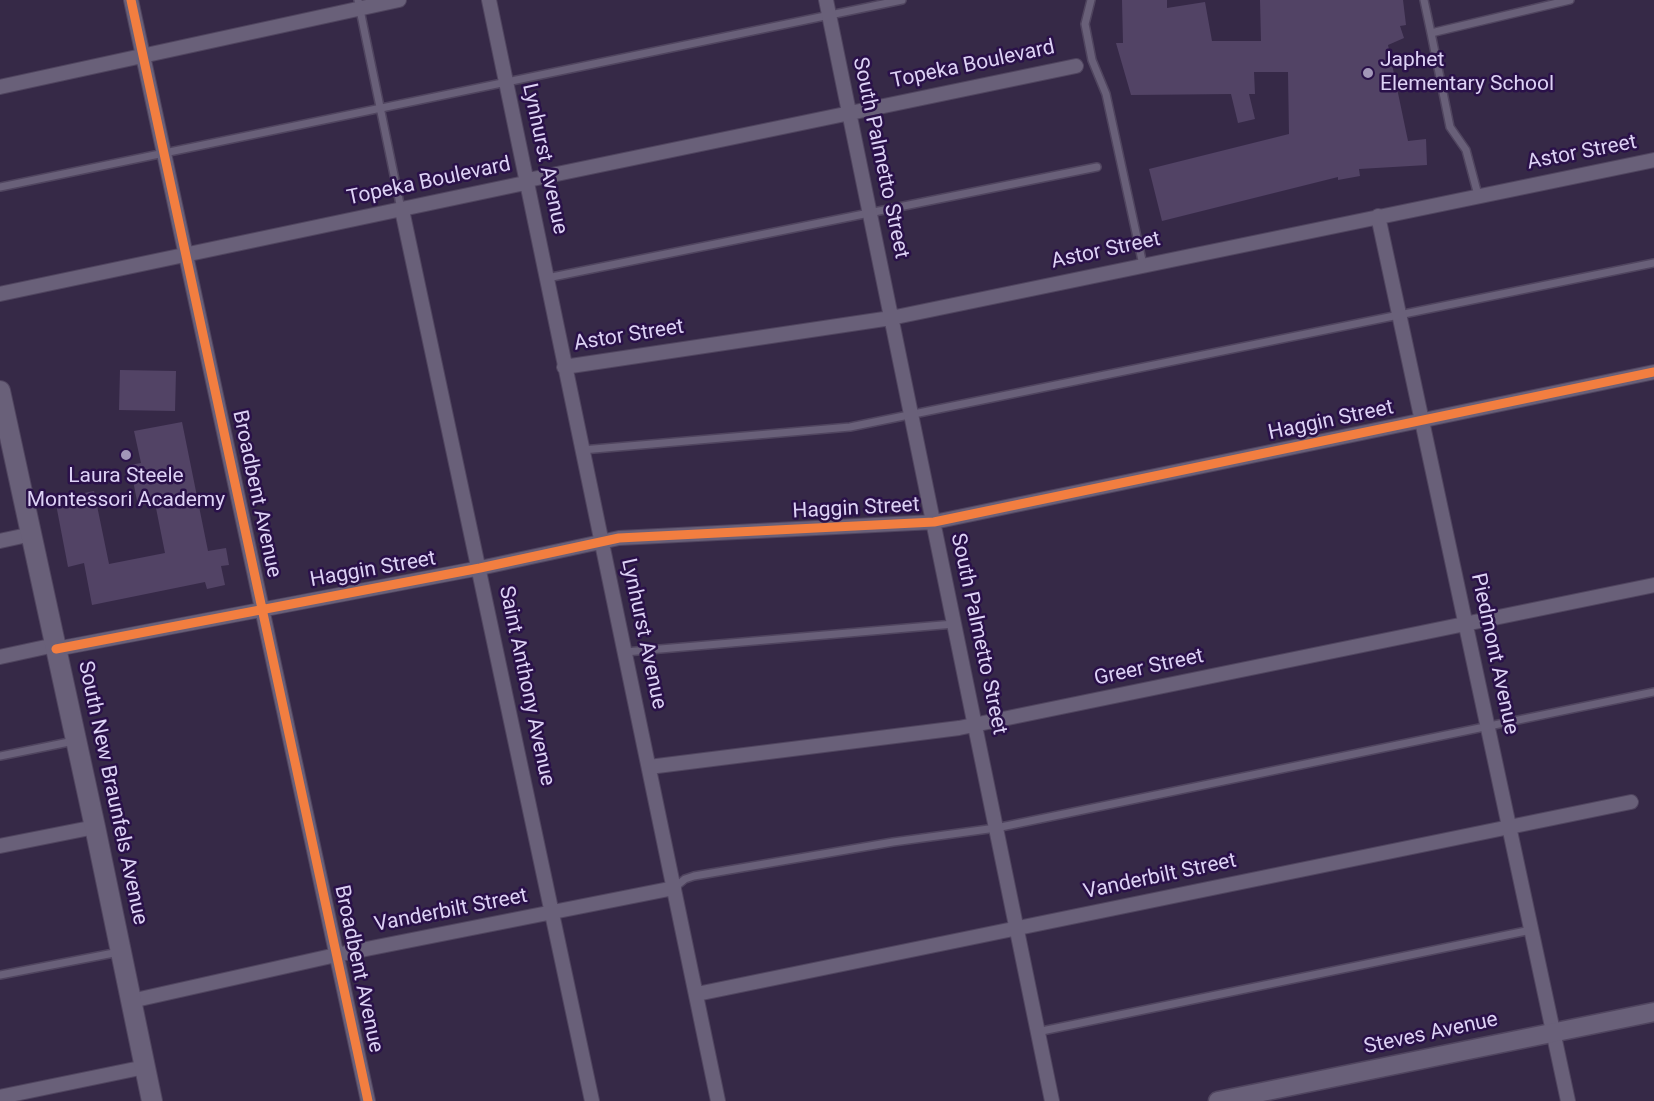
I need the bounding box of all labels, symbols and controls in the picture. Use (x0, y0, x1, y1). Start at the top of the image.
street label: Topeka Boulevard (889, 35, 1057, 95)
place label: Japhet Elementary School (1380, 48, 1554, 98)
street label: South Palmetto Street (846, 55, 914, 261)
marker: Japhet Elementary School (1361, 66, 1375, 80)
street label: Lynhurst Avenue (516, 81, 572, 237)
street label: Astor Street (1525, 130, 1639, 176)
street label: Topeka Boulevard (345, 152, 513, 212)
street label: Astor Street (1049, 227, 1163, 275)
street label: Astor Street (572, 315, 686, 357)
street label: Haggin Street (1266, 395, 1396, 447)
street label: Broadbent Avenue (226, 408, 286, 580)
marker: Laura Steele Montessori Academy (119, 448, 133, 462)
place label: Laura Steele Montessori Academy (27, 464, 225, 514)
street label: Haggin Street (792, 493, 920, 525)
street label: South Palmetto Street (944, 531, 1012, 737)
street label: Haggin Street (308, 547, 438, 593)
street label: Lynhurst Avenue (615, 556, 671, 712)
street label: Piedmont Avenue (1465, 571, 1523, 737)
street label: Saint Anthony Avenue (492, 584, 560, 788)
street label: Greer Street (1092, 644, 1206, 692)
street label: South New Braunfels Avenue (72, 659, 152, 927)
street label: Vanderbilt Street (1081, 849, 1239, 905)
street label: Broadbent Avenue (328, 883, 388, 1055)
street label: Vanderbilt Street (372, 884, 530, 938)
street label: Steves Avenue (1362, 1008, 1500, 1060)

